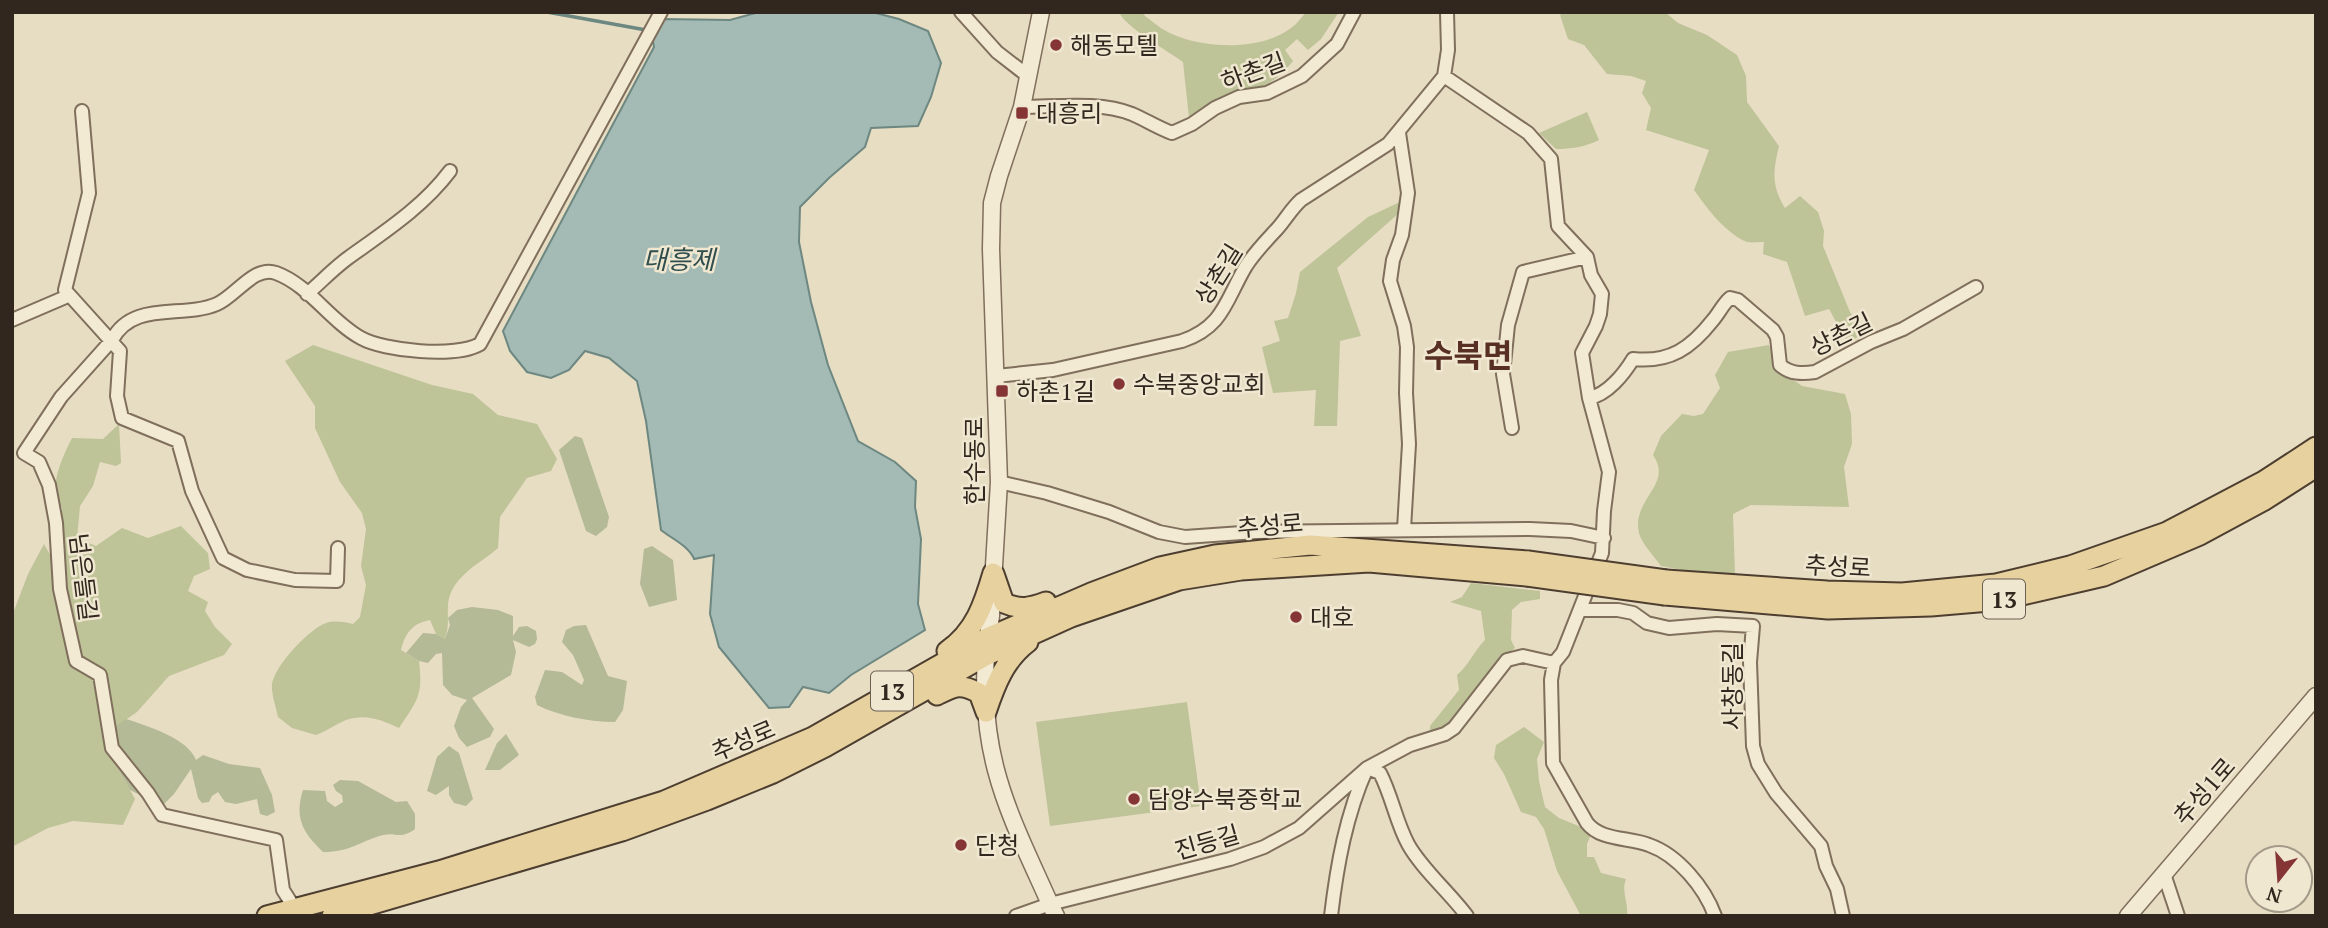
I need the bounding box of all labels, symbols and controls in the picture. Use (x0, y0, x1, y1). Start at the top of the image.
place label: 해동모텔 (1070, 29, 1158, 61)
marker: 해동모텔 (1048, 37, 1064, 53)
street label: 하촌길 (1216, 45, 1290, 97)
place label: 대흥리 (1036, 97, 1102, 129)
marker: 대흥리 (1014, 105, 1030, 121)
street label: 상촌길 (1187, 237, 1249, 311)
water label: 대흥제 (643, 242, 718, 276)
street label: 상촌길 (1804, 305, 1878, 363)
district label: 수북면 (1424, 334, 1512, 376)
place label: 수북중앙교회 (1133, 368, 1265, 400)
place label: 하촌1길 (1016, 375, 1095, 407)
marker: 수북중앙교회 (1111, 376, 1127, 392)
marker: 하촌1길 (994, 383, 1010, 399)
street label: 한수동로 (958, 417, 990, 505)
street label: 추성로 (1236, 506, 1304, 544)
street label: 넘은들길 (63, 531, 105, 623)
street label: 추성로 (1804, 548, 1872, 584)
road number: 13 (1983, 580, 2025, 618)
place label: 대호 (1310, 601, 1354, 633)
marker: 대호 (1288, 609, 1304, 625)
street label: 사창동길 (1716, 642, 1748, 730)
road number: 13 (871, 671, 913, 710)
street label: 추성로 (706, 712, 780, 768)
street label: 추성1로 (2166, 751, 2242, 831)
place label: 담양수북중학교 (1148, 783, 1303, 815)
marker: 담양수북중학교 (1126, 791, 1142, 807)
street label: 진등길 (1171, 817, 1243, 867)
place label: 단청 (975, 829, 1019, 861)
marker: 단청 (953, 837, 969, 853)
north arrow (2244, 844, 2314, 914)
text: N (2263, 882, 2284, 910)

